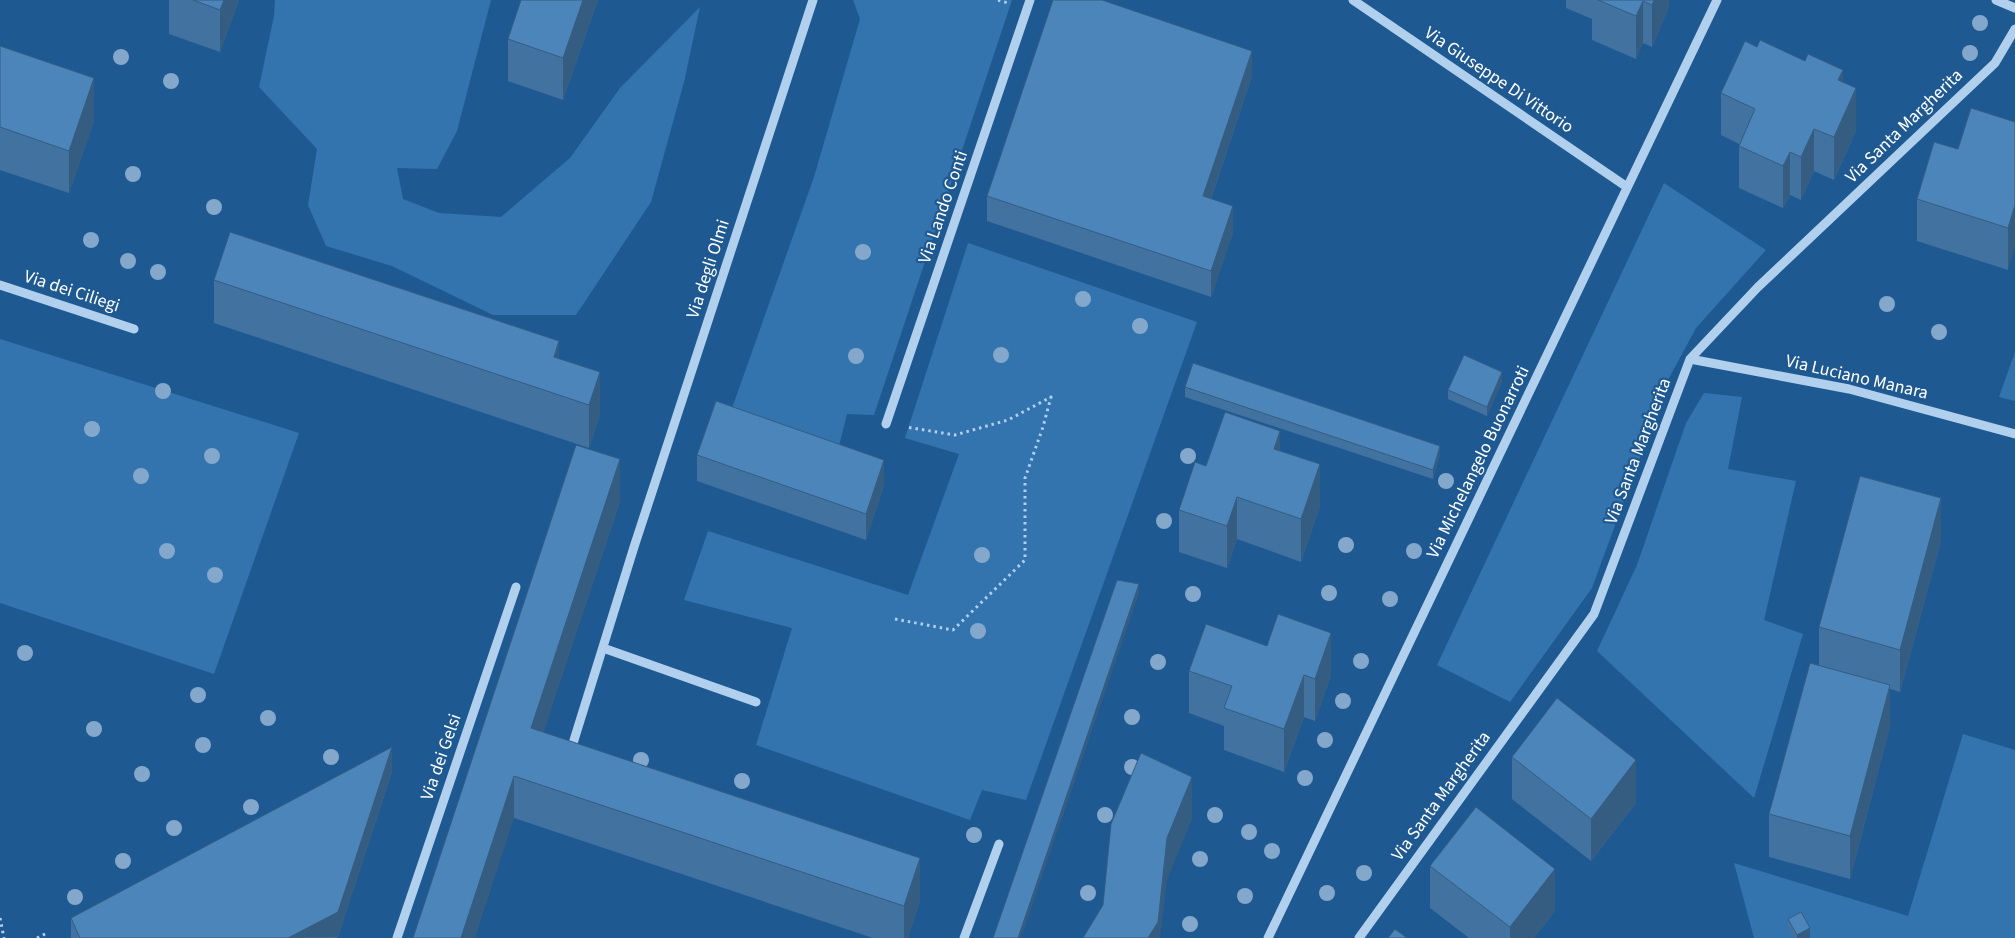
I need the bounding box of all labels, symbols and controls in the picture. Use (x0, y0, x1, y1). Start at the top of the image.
street label: Via Giuseppe Di Vittorio (1419, 21, 1579, 139)
street label: Via Santa Margherita (1840, 63, 1968, 189)
street label: Via Lando Conti (912, 147, 974, 267)
street label: Via degli Olmi (680, 216, 736, 322)
street label: Via dei Ciliegi (21, 264, 123, 318)
street label: Via Luciano Manara (1783, 348, 1931, 406)
street label: Via Michelangelo Buonarroti (1420, 362, 1536, 562)
street label: Via Santa Margherita (1599, 374, 1677, 528)
street label: Via dei Gelsi (415, 710, 467, 804)
street label: Via Santa Margherita (1385, 726, 1497, 866)

